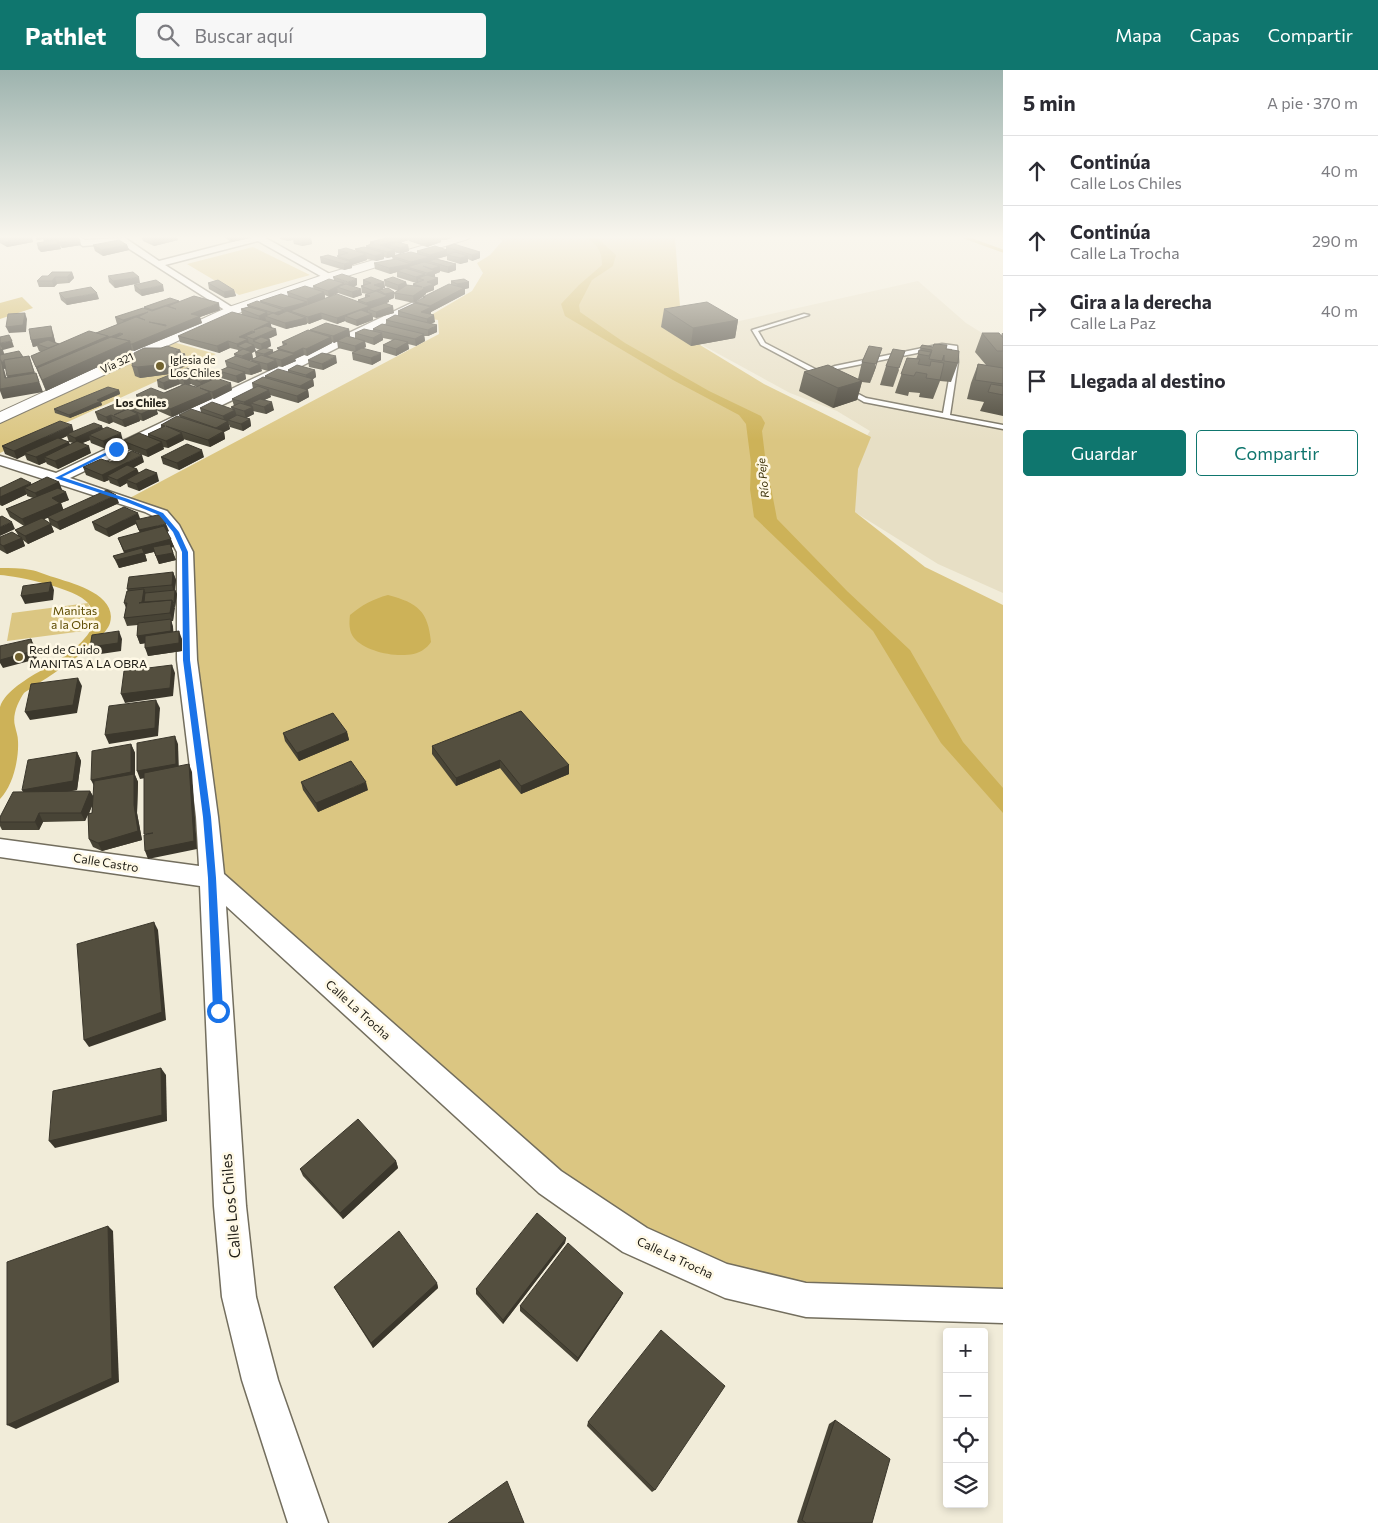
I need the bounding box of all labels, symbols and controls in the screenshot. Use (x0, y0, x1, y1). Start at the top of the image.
search box (136, 13, 486, 58)
text: Pathlet (25, 21, 106, 50)
icon: search (154, 21, 182, 49)
text: Buscar aquí (194, 24, 293, 47)
text: Mapa (1115, 24, 1162, 46)
text: Capas (1190, 24, 1240, 46)
text: Compartir (1268, 24, 1353, 46)
text: 5 min (1023, 90, 1076, 115)
text: A pie · 370 m (1267, 93, 1358, 112)
text: Continúa (1070, 150, 1151, 173)
icon: ahead (1023, 157, 1051, 185)
text: 40 m (1321, 161, 1358, 180)
text: Calle Los Chiles (1070, 173, 1182, 192)
text: Continúa (1070, 220, 1151, 243)
icon: ahead (1023, 227, 1051, 255)
text: 290 m (1312, 231, 1358, 250)
text: Calle La Trocha (1070, 243, 1180, 262)
text: Gira a la derecha (1070, 290, 1212, 313)
icon: right (1023, 297, 1051, 325)
text: 40 m (1321, 301, 1358, 320)
text: Calle La Paz (1070, 313, 1156, 332)
street label: Vía 321 (98, 349, 135, 376)
place label: Iglesia de Los Chiles (170, 353, 220, 379)
marker: Iglesia de Los Chiles (154, 360, 166, 372)
icon: arrive (1023, 367, 1051, 395)
text: Llegada al destino (1070, 369, 1226, 392)
district label: Los Chiles (116, 396, 166, 409)
button: Guardar (1023, 430, 1186, 476)
button: Compartir (1196, 430, 1358, 476)
route end (105, 438, 128, 461)
water label: Río Peje (754, 457, 771, 499)
park label: Manitas a la Obra (51, 603, 99, 631)
place label: Red de Cuido MANITAS A LA OBRA (29, 642, 147, 670)
marker: Red de Cuido MANITAS A LA OBRA (13, 651, 25, 663)
street label: Calle Castro (73, 850, 140, 874)
street label: Calle La Trocha (323, 977, 394, 1042)
route start (207, 1000, 230, 1023)
street label: Calle Los Chiles (216, 1153, 244, 1259)
street label: Calle La Trocha (635, 1233, 716, 1281)
map controls (943, 1328, 988, 1508)
button: + (943, 1328, 988, 1373)
button: − (943, 1373, 988, 1418)
button: locate (943, 1418, 988, 1463)
button: layers (943, 1463, 988, 1508)

